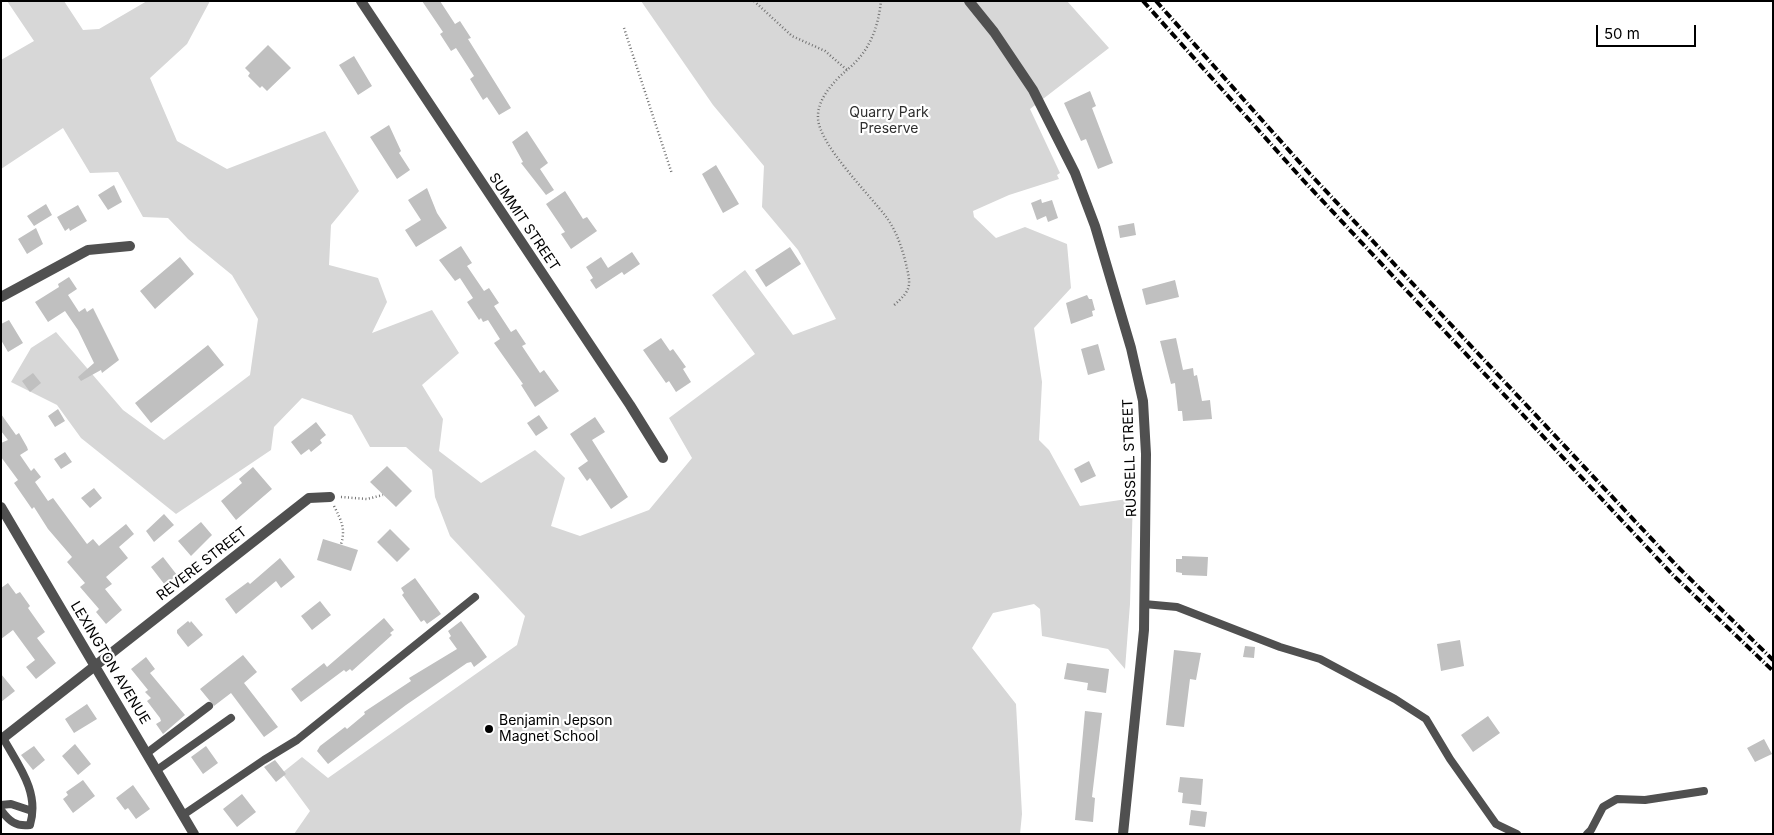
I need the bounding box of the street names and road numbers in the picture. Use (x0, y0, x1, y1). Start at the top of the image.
street label: SUMMIT STREET (485, 170, 563, 274)
street label: RUSSELL STREET (1120, 399, 1140, 517)
street label: REVERE STREET (154, 524, 250, 604)
street label: LEXINGTON AVENUE (67, 599, 153, 727)

